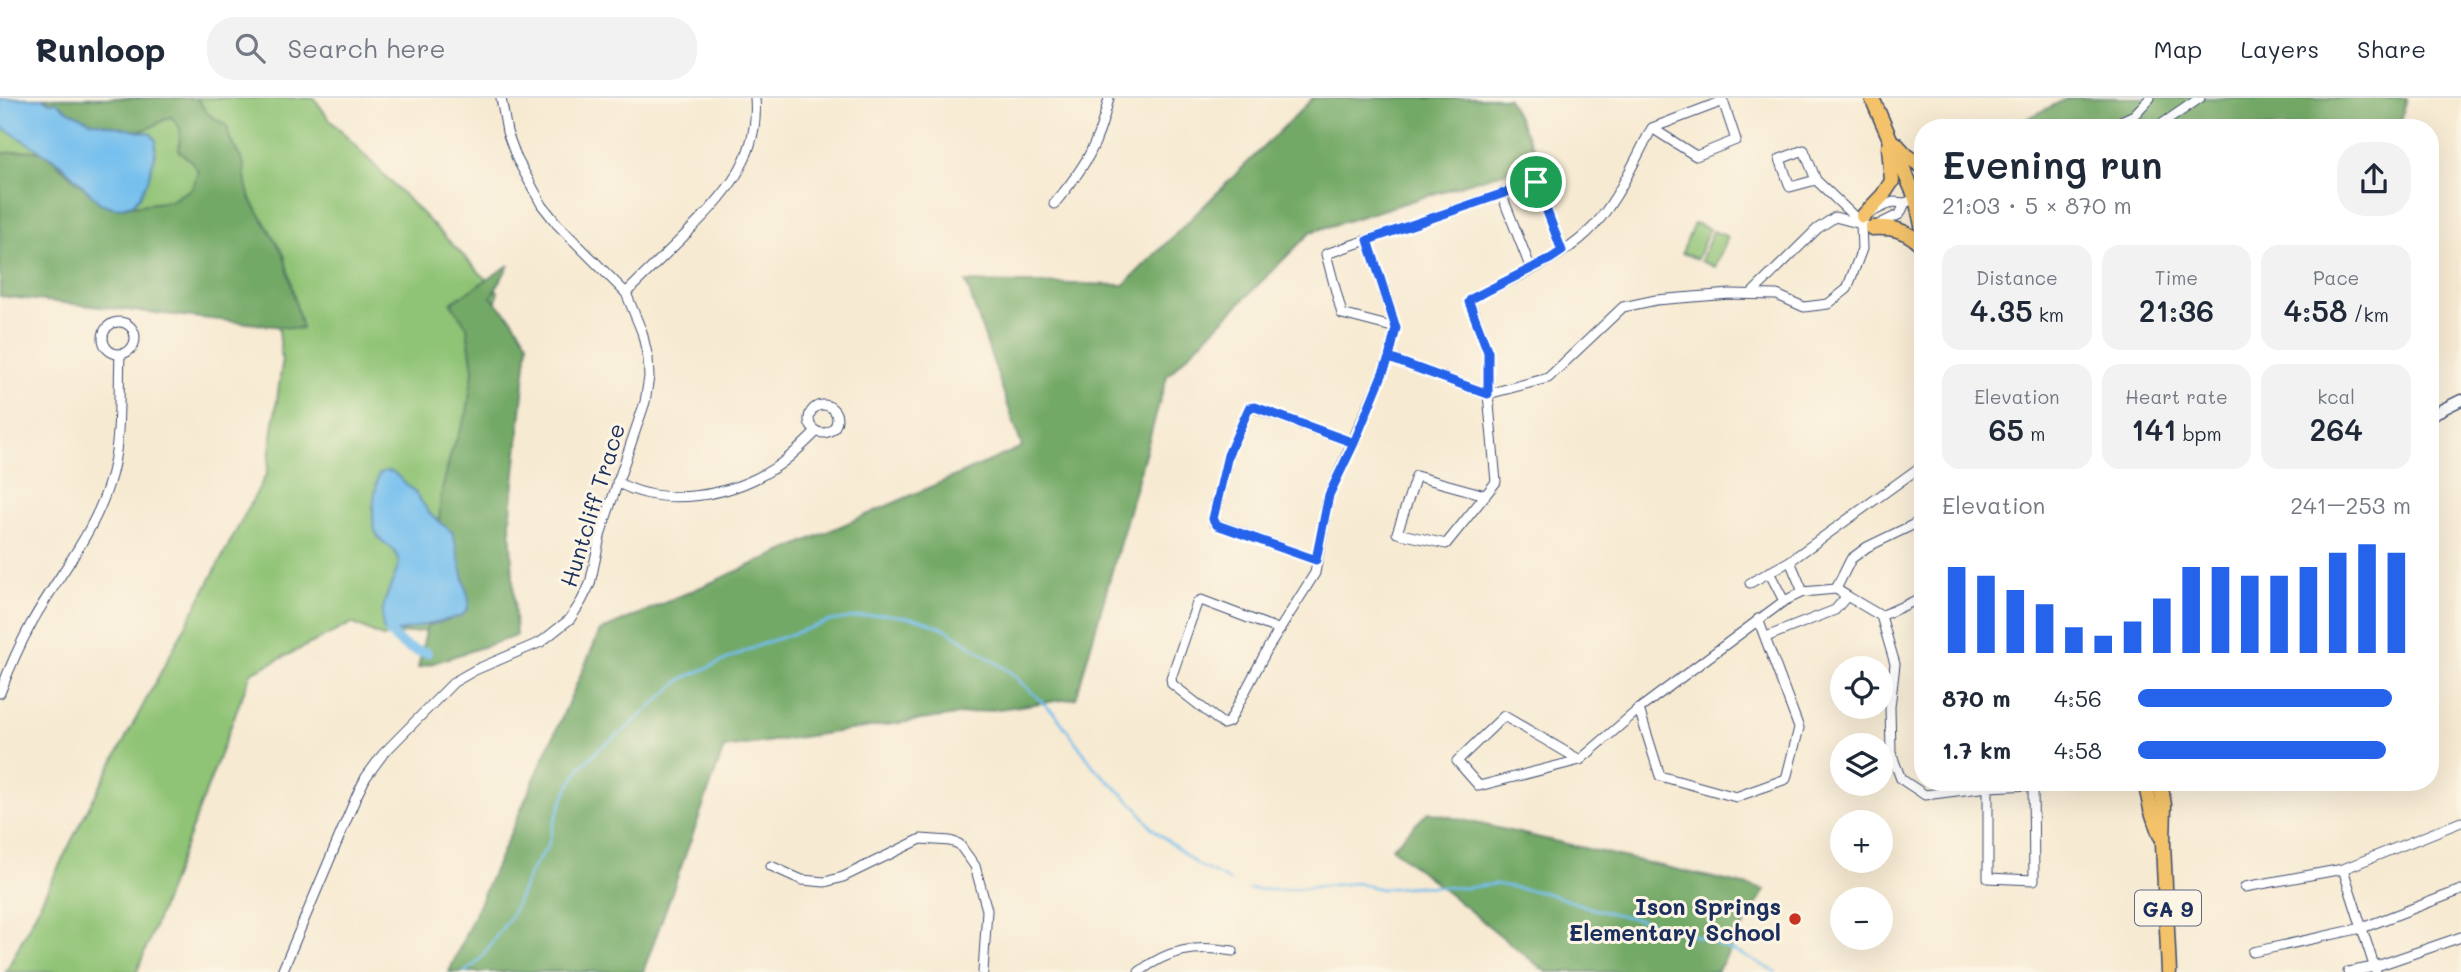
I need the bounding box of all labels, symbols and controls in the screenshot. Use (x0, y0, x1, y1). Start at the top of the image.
search box (207, 17, 697, 80)
text: Runloop (35, 27, 165, 70)
icon: search (231, 29, 269, 67)
text: Search here (287, 31, 446, 65)
text: Map (2154, 33, 2202, 64)
text: Layers (2240, 33, 2319, 64)
text: Share (2357, 33, 2426, 64)
text: Evening run (1942, 139, 2163, 189)
button: share (2337, 142, 2411, 216)
pin (1506, 152, 1566, 212)
icon: arrive (1517, 163, 1555, 201)
text: 21:03 · 5 × 870 m (1942, 190, 2132, 220)
text: Distance (1976, 265, 2058, 290)
text: Time (2155, 265, 2198, 290)
text: Pace (2313, 265, 2359, 290)
text: 4.35 (1970, 290, 2033, 330)
text: 21:36 (2139, 290, 2214, 330)
text: 4:58 (2284, 290, 2348, 330)
text: km (2033, 302, 2064, 327)
text: /km (2348, 302, 2389, 327)
text: Elevation (1974, 384, 2059, 409)
text: Heart rate (2125, 384, 2228, 409)
text: kcal (2317, 384, 2355, 409)
text: 65 (1988, 409, 2024, 449)
text: 141 (2131, 409, 2177, 449)
text: 264 (2309, 409, 2363, 449)
street label: Huntcliff Trace (553, 419, 631, 591)
text: m (2024, 421, 2045, 446)
text: bpm (2177, 421, 2222, 446)
text: Elevation (1942, 490, 2045, 520)
text: 241–253 m (2290, 490, 2411, 520)
map controls (1830, 656, 1893, 950)
button: locate (1830, 656, 1893, 719)
text: 870 m (1942, 683, 2010, 713)
text: 4:56 (2054, 683, 2102, 713)
button: layers (1830, 733, 1893, 796)
text: 1.7 km (1942, 735, 2011, 765)
text: 4:58 (2054, 735, 2102, 765)
button: + (1830, 810, 1893, 873)
button: − (1830, 887, 1893, 950)
road number: GA 9 (2135, 890, 2201, 926)
place label: Ison Springs Elementary School (1568, 891, 1781, 947)
marker: Ison Springs Elementary School (1787, 911, 1803, 927)

